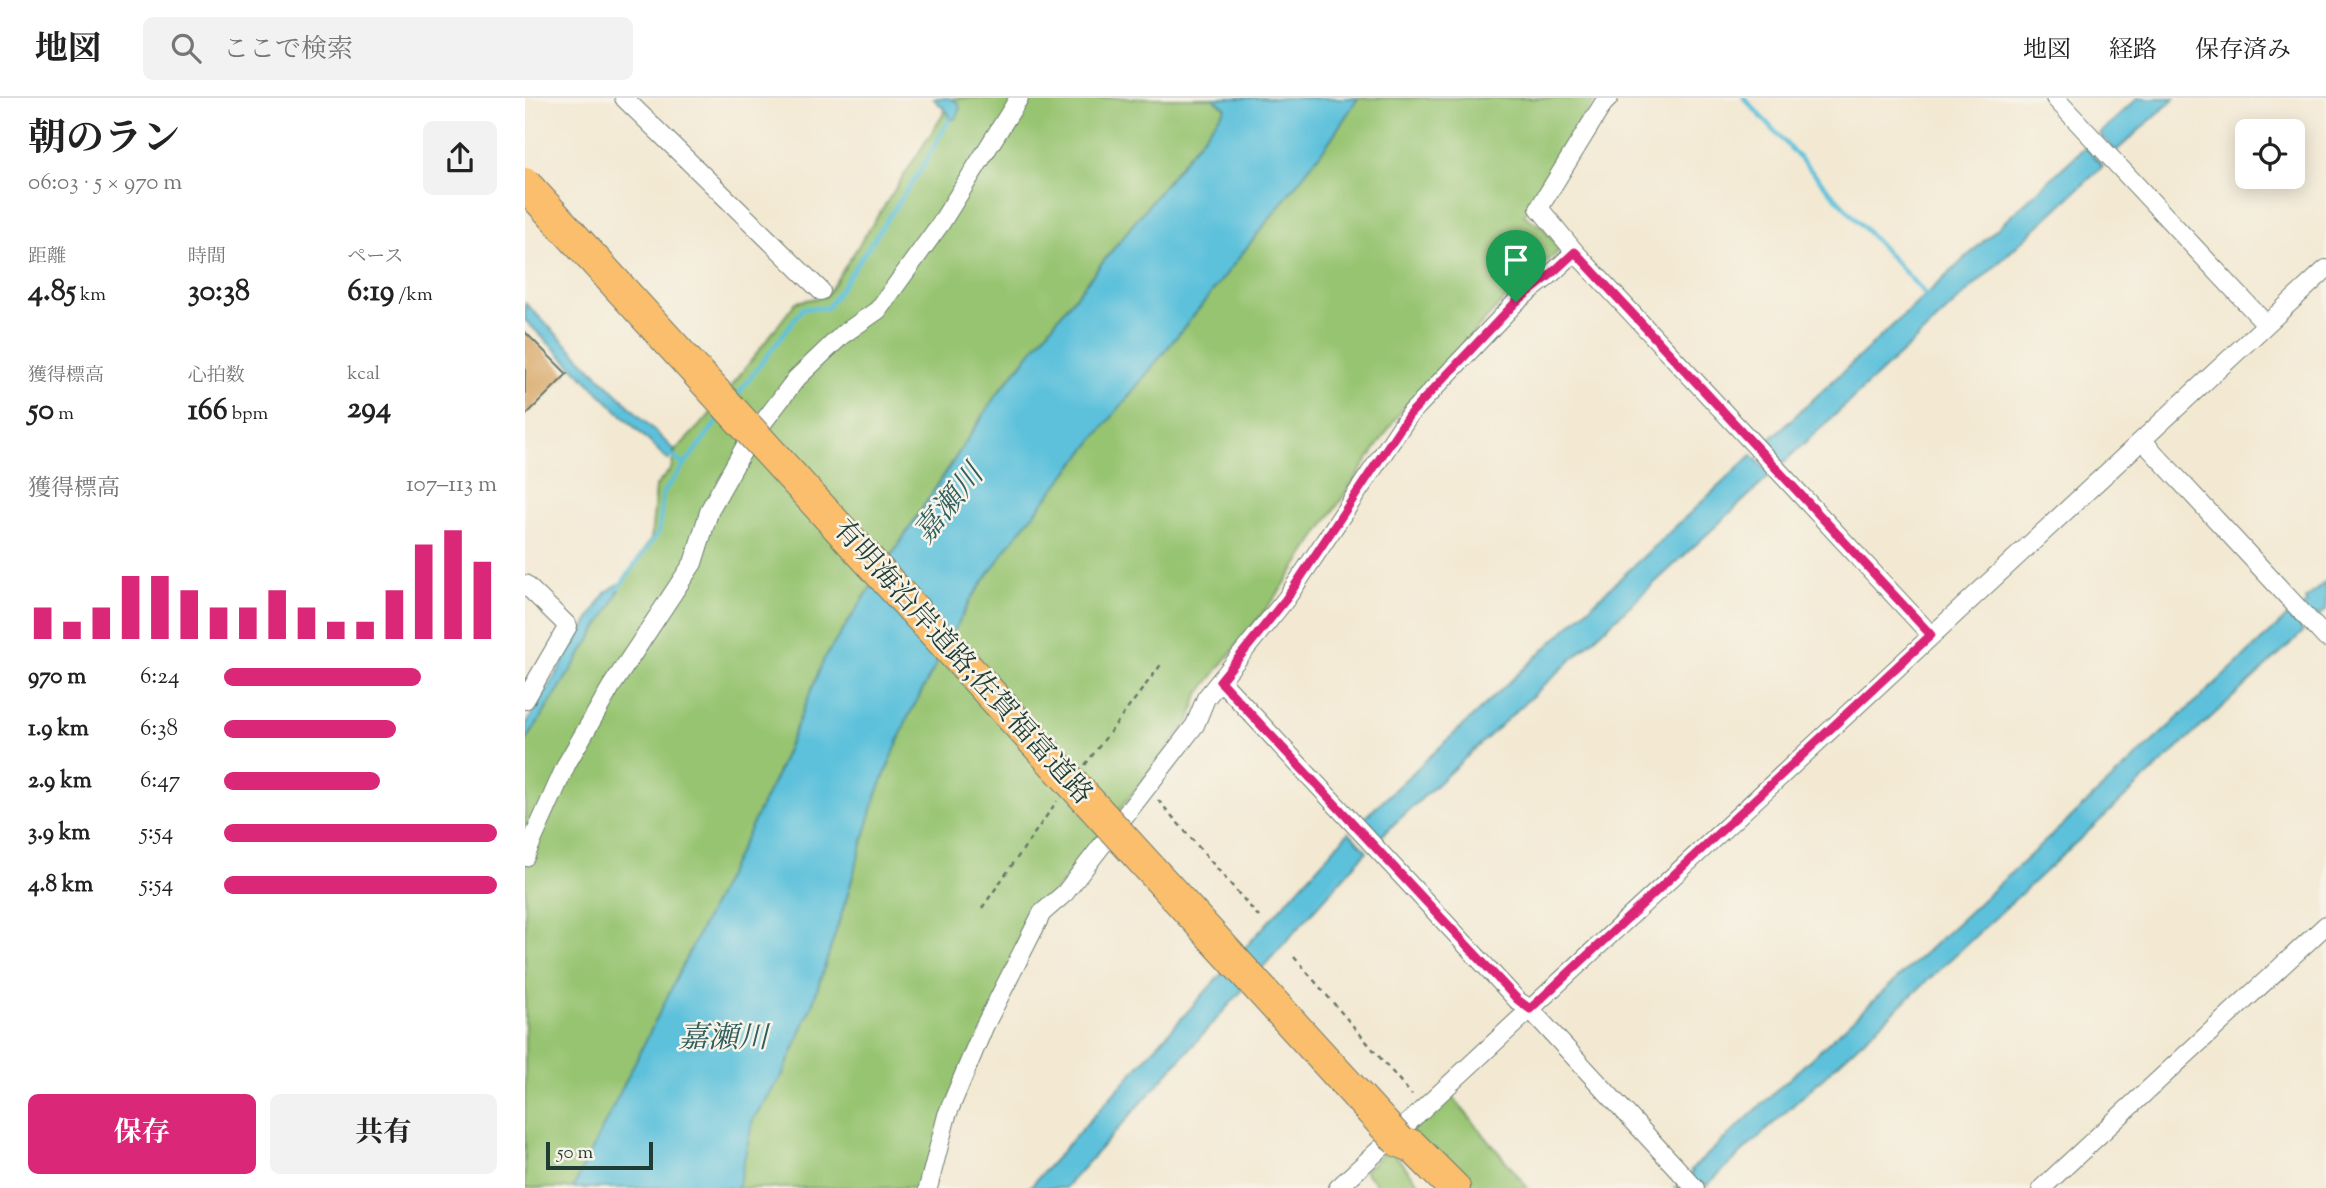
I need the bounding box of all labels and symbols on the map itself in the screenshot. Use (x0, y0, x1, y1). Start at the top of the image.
pin (1486, 230, 1546, 302)
water label: 嘉瀬川 (905, 454, 997, 554)
street label: 有明海沿岸道路;佐賀福富道路 (823, 512, 1101, 814)
water label: 嘉瀬川 (678, 1018, 771, 1061)
scale bar (546, 1139, 653, 1171)

